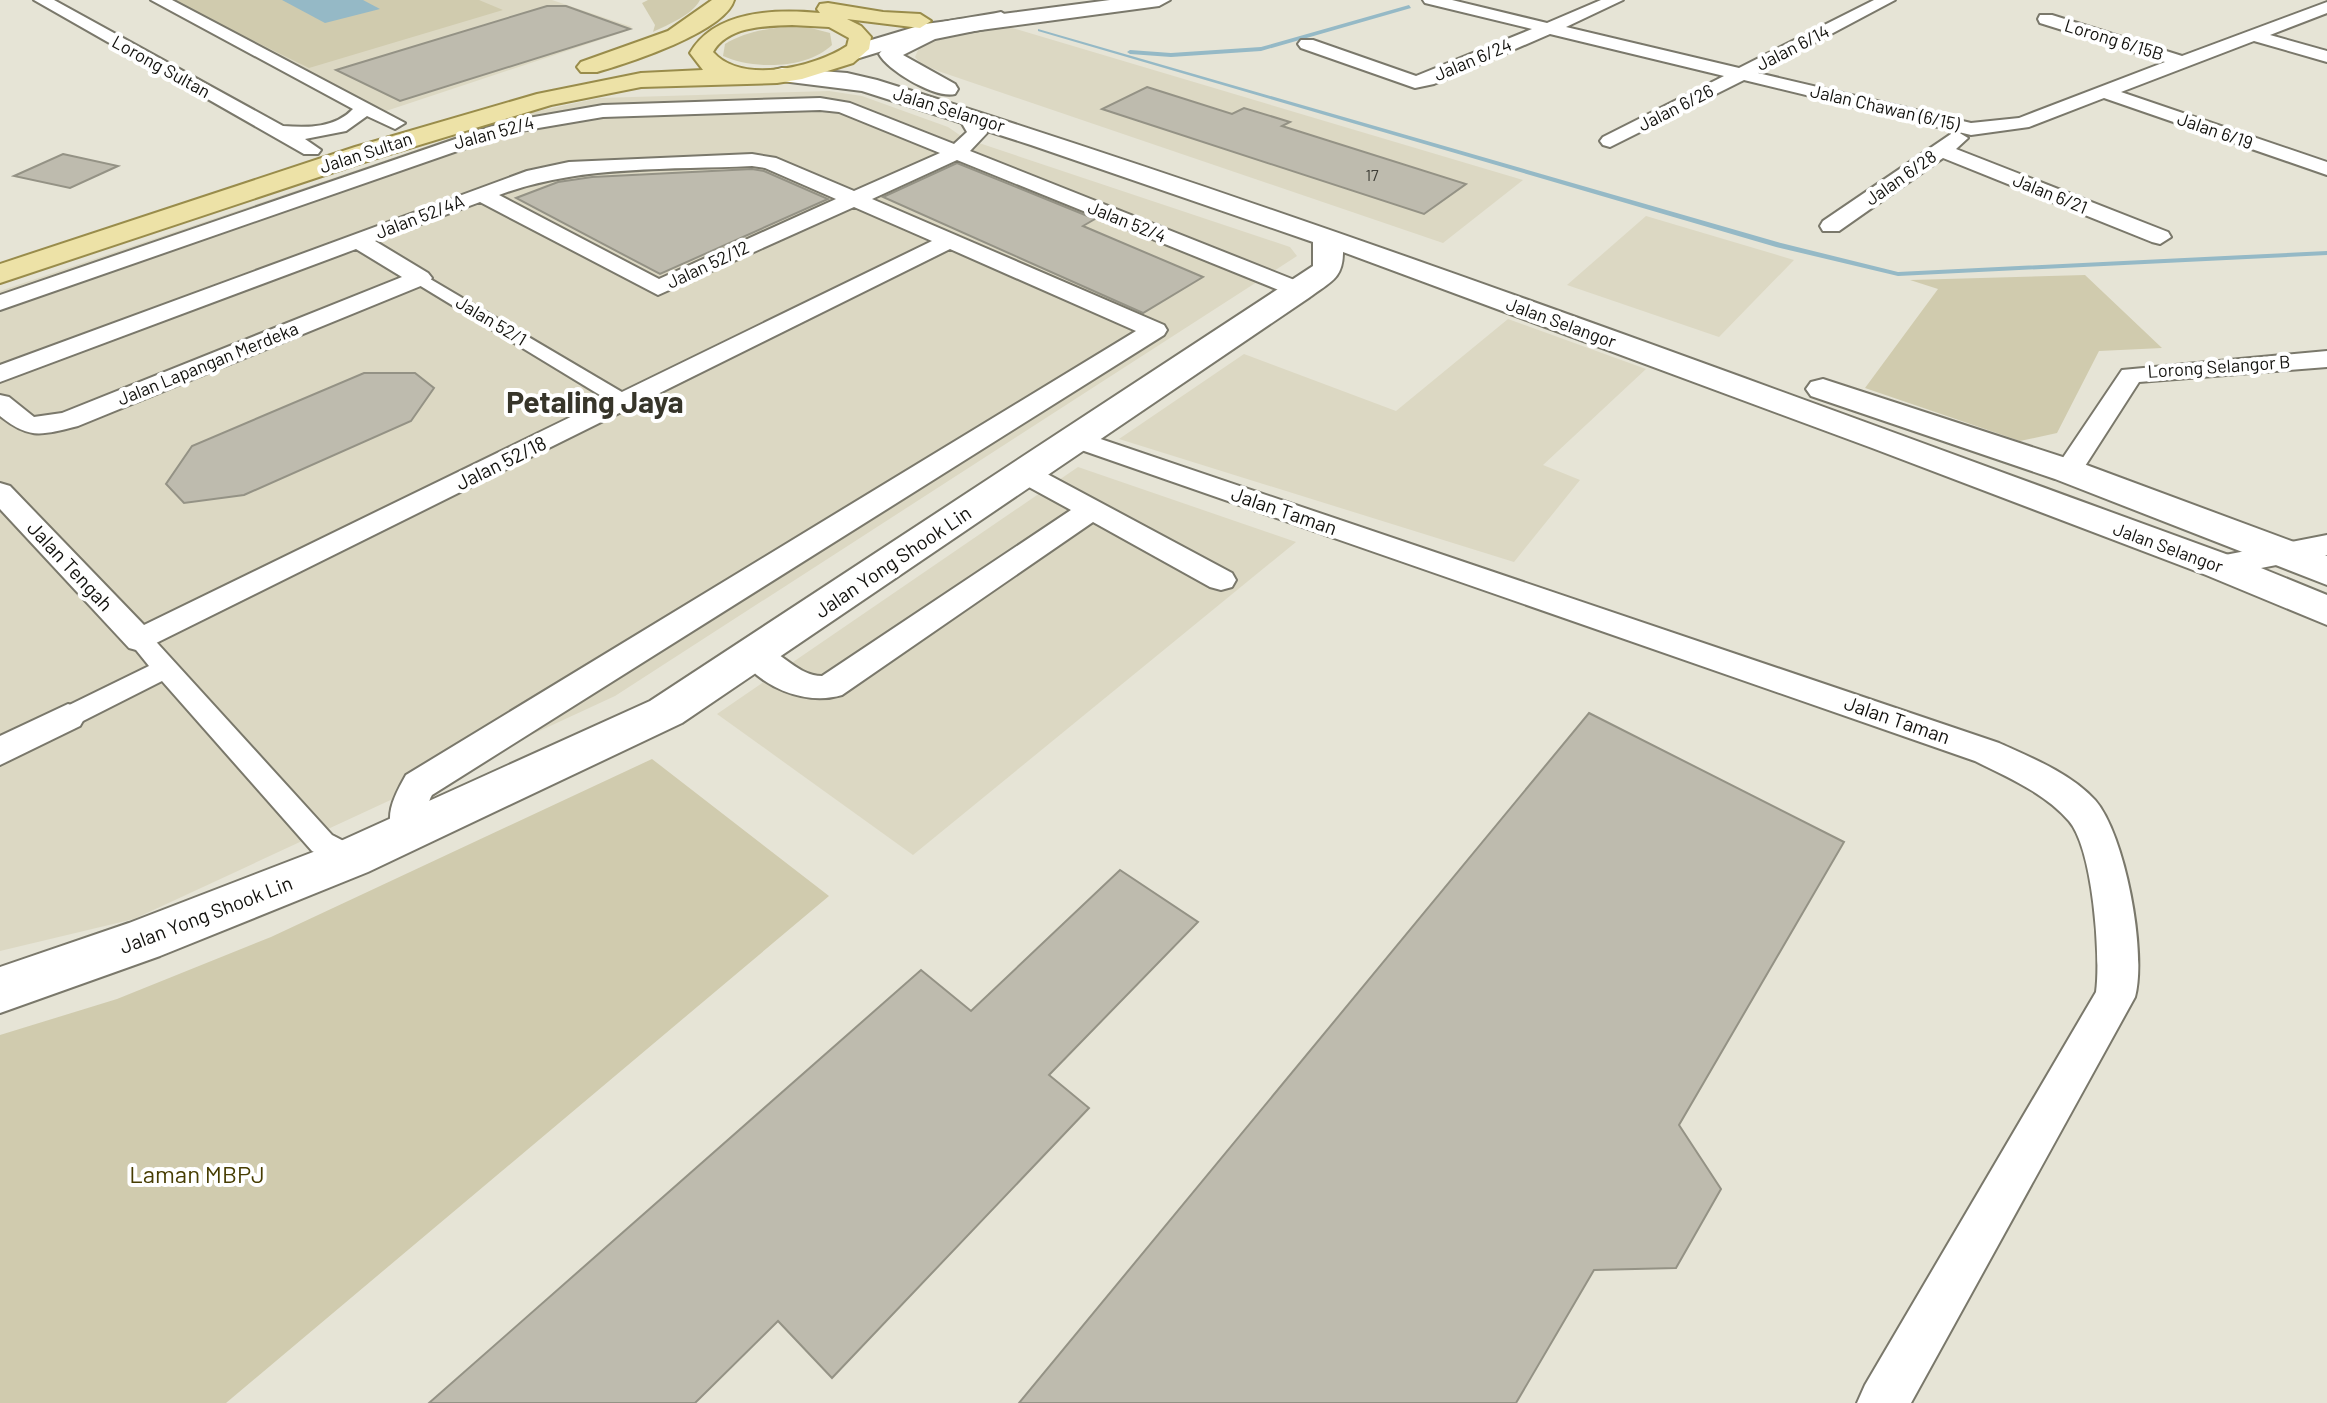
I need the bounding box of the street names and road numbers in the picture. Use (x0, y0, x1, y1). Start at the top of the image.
street label: Lorong 6/15B (2062, 14, 2167, 65)
street label: Jalan 6/14 (1752, 19, 1833, 75)
street label: Lorong Sultan (108, 30, 214, 102)
street label: Jalan 6/24 (1430, 33, 1515, 85)
street label: Jalan 6/26 (1634, 79, 1717, 135)
street label: Jalan Chawan (6/15) (1808, 79, 1962, 135)
street label: Jalan Selangor (891, 82, 1008, 137)
street label: Jalan 6/19 (2175, 107, 2256, 153)
street label: Jalan 52/4 (451, 111, 536, 153)
street label: Jalan Sultan (317, 127, 415, 177)
street label: Jalan 6/28 (1861, 145, 1940, 210)
street label: Jalan 6/21 (2010, 168, 2091, 218)
street label: Jalan 52/4A (372, 189, 467, 243)
street label: Jalan 52/4 (1085, 195, 1170, 247)
street label: Jalan 52/12 (663, 235, 752, 293)
street label: Jalan 52/1 (452, 290, 531, 350)
street label: Jalan Selangor (1503, 292, 1620, 352)
street label: Jalan Lapangan Merdeka (114, 317, 301, 409)
street label: Lorong Selangor B (2147, 350, 2291, 382)
street label: Jalan 52/18 (451, 430, 550, 494)
street label: Jalan Taman (1228, 481, 1340, 539)
street label: Jalan Yong Shook Lin (810, 500, 975, 622)
street label: Jalan Tengah (23, 515, 119, 615)
street label: Jalan Selangor (2110, 517, 2227, 577)
street label: Jalan Taman (1841, 690, 1953, 748)
street label: Jalan Yong Shook Lin (116, 870, 295, 958)

